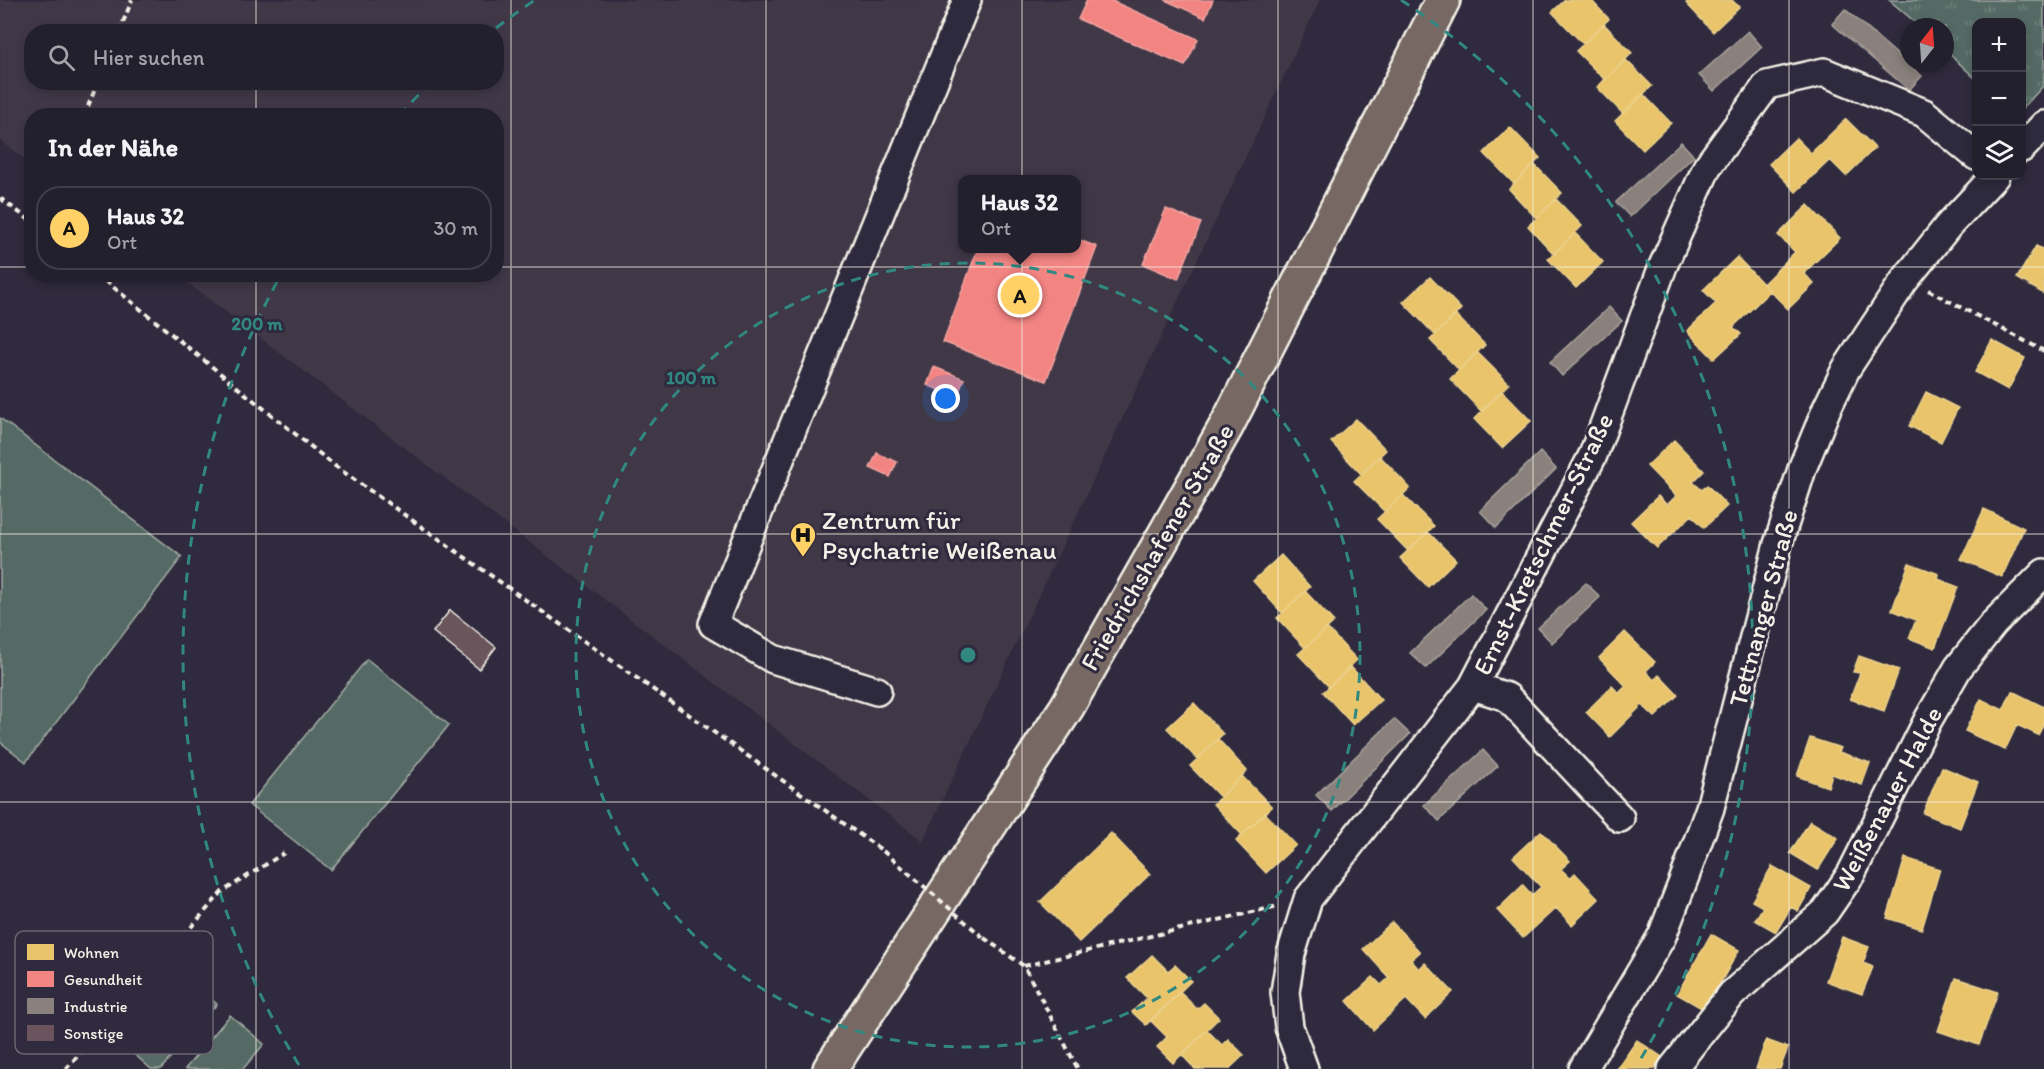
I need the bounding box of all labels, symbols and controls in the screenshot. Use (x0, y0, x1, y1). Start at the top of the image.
north arrow (1900, 18, 1954, 72)
map controls (1972, 18, 2026, 180)
button: + (1972, 18, 2026, 72)
search box (24, 24, 504, 90)
icon: search (45, 41, 78, 74)
text: Hier suchen (93, 44, 204, 71)
button: − (1972, 72, 2026, 126)
button: layers (1972, 126, 2026, 180)
text: In der Nähe (48, 131, 178, 163)
popup (958, 175, 1081, 253)
text: Haus 32 (981, 189, 1058, 216)
text: Haus 32 (107, 203, 184, 230)
text: A (63, 216, 76, 240)
text: 30 m (433, 216, 478, 240)
text: Ort (981, 216, 1011, 240)
text: Ort (107, 230, 137, 254)
pin: A (1000, 272, 1040, 318)
text: 200 m (232, 313, 283, 335)
text: 100 m (666, 367, 717, 389)
your location (931, 384, 960, 413)
street label: Ernst-Kretschmer-Straße (1466, 408, 1620, 680)
street label: Friedrichshafener Straße (1073, 418, 1241, 676)
place label: Zentrum für Psychatrie Weißenau (822, 504, 1057, 566)
street label: Tettnanger Straße (1721, 506, 1805, 710)
hospital icon: Zentrum für Psychatrie Weißenau (788, 520, 818, 558)
centre of rings (958, 645, 978, 665)
street label: Weißenauer Halde (1825, 701, 1949, 897)
legend (15, 931, 213, 1054)
text: Wohnen (64, 943, 119, 962)
text: Gesundheit (64, 970, 142, 989)
text: Industrie (64, 997, 128, 1016)
text: Sonstige (64, 1024, 124, 1043)

